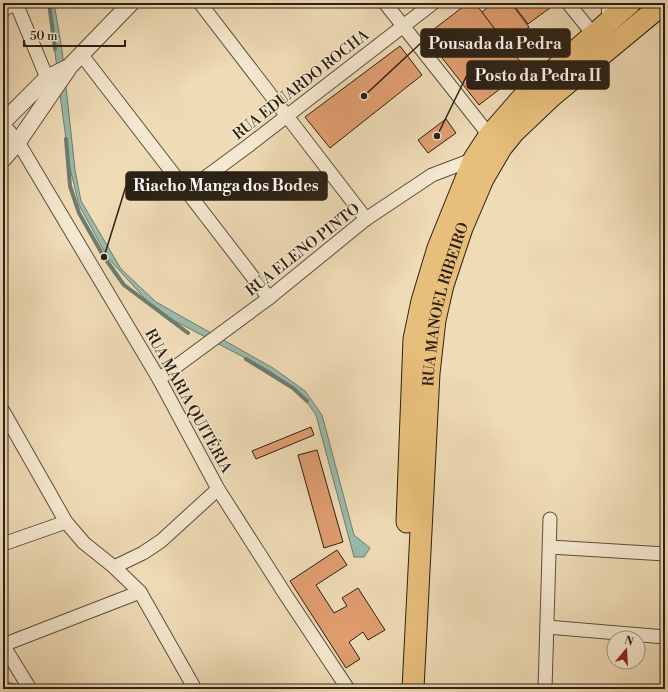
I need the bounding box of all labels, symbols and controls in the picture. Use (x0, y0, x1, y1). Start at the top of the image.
scale bar (24, 22, 125, 48)
street label: RUA EDUARDO ROCHA (229, 25, 374, 144)
text: 50 m (30, 29, 58, 44)
callout: Pousada da Pedra (421, 29, 570, 57)
text: Pousada da Pedra (428, 34, 562, 54)
callout: Posto da Pedra II (467, 61, 609, 89)
text: Posto da Pedra II (475, 66, 601, 86)
callout: Riacho Manga dos Bodes (126, 172, 327, 200)
text: Riacho Manga dos Bodes (133, 176, 319, 196)
street label: RUA ELENO PINTO (242, 199, 364, 300)
street label: RUA MANOEL RIBEIRO (419, 220, 473, 387)
street label: RUA MARIA QUITÉRIA (140, 325, 237, 477)
north arrow (606, 630, 646, 670)
text: N (622, 633, 635, 650)

